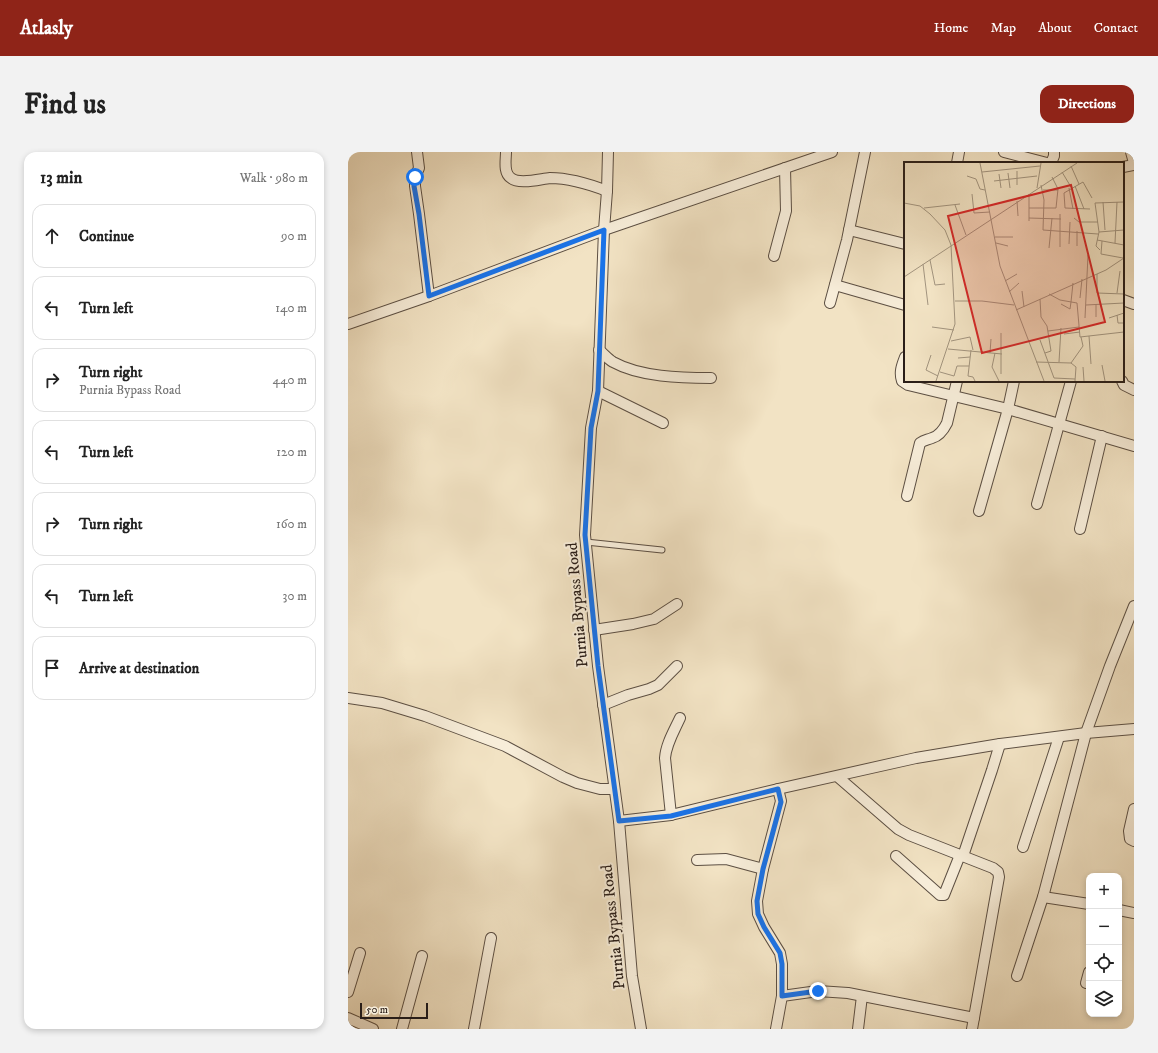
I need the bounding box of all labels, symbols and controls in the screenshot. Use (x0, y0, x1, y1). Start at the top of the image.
text: Atlasly (20, 17, 73, 40)
text: Home (934, 19, 968, 37)
text: Map (990, 19, 1016, 37)
text: About (1038, 19, 1072, 37)
text: Contact (1094, 19, 1138, 37)
button: Directions (1040, 85, 1134, 123)
text: Find us (24, 87, 106, 122)
inset map (904, 162, 1124, 382)
text: 13 min (40, 167, 82, 189)
route start (406, 168, 424, 186)
text: Walk · 980 m (240, 170, 308, 186)
icon: ahead (41, 225, 63, 247)
text: Continue (79, 227, 134, 246)
text: 90 m (281, 228, 307, 244)
icon: left (41, 297, 63, 319)
text: Turn left (79, 299, 133, 318)
text: 140 m (275, 300, 307, 316)
text: Turn right (79, 363, 142, 382)
icon: right (41, 369, 63, 391)
text: 440 m (272, 372, 307, 388)
text: Purnia Bypass Road (79, 382, 181, 398)
icon: left (41, 441, 63, 463)
text: Turn left (79, 443, 133, 462)
text: 120 m (276, 444, 307, 460)
icon: right (41, 513, 63, 535)
text: Turn right (79, 515, 142, 534)
text: 160 m (276, 516, 307, 532)
street label: Purnia Bypass Road (562, 542, 592, 668)
icon: left (41, 585, 63, 607)
text: Turn left (79, 587, 133, 606)
text: 30 m (283, 588, 307, 604)
icon: arrive (41, 657, 63, 679)
text: Arrive at destination (79, 659, 199, 678)
street label: Purnia Bypass Road (596, 864, 630, 990)
map controls (1086, 873, 1122, 1017)
button: + (1086, 873, 1122, 909)
button: − (1086, 909, 1122, 945)
button: locate (1086, 945, 1122, 981)
button: layers (1086, 981, 1122, 1017)
route end (809, 982, 827, 1000)
scale bar (360, 1001, 428, 1020)
text: 50 m (366, 1003, 388, 1017)

